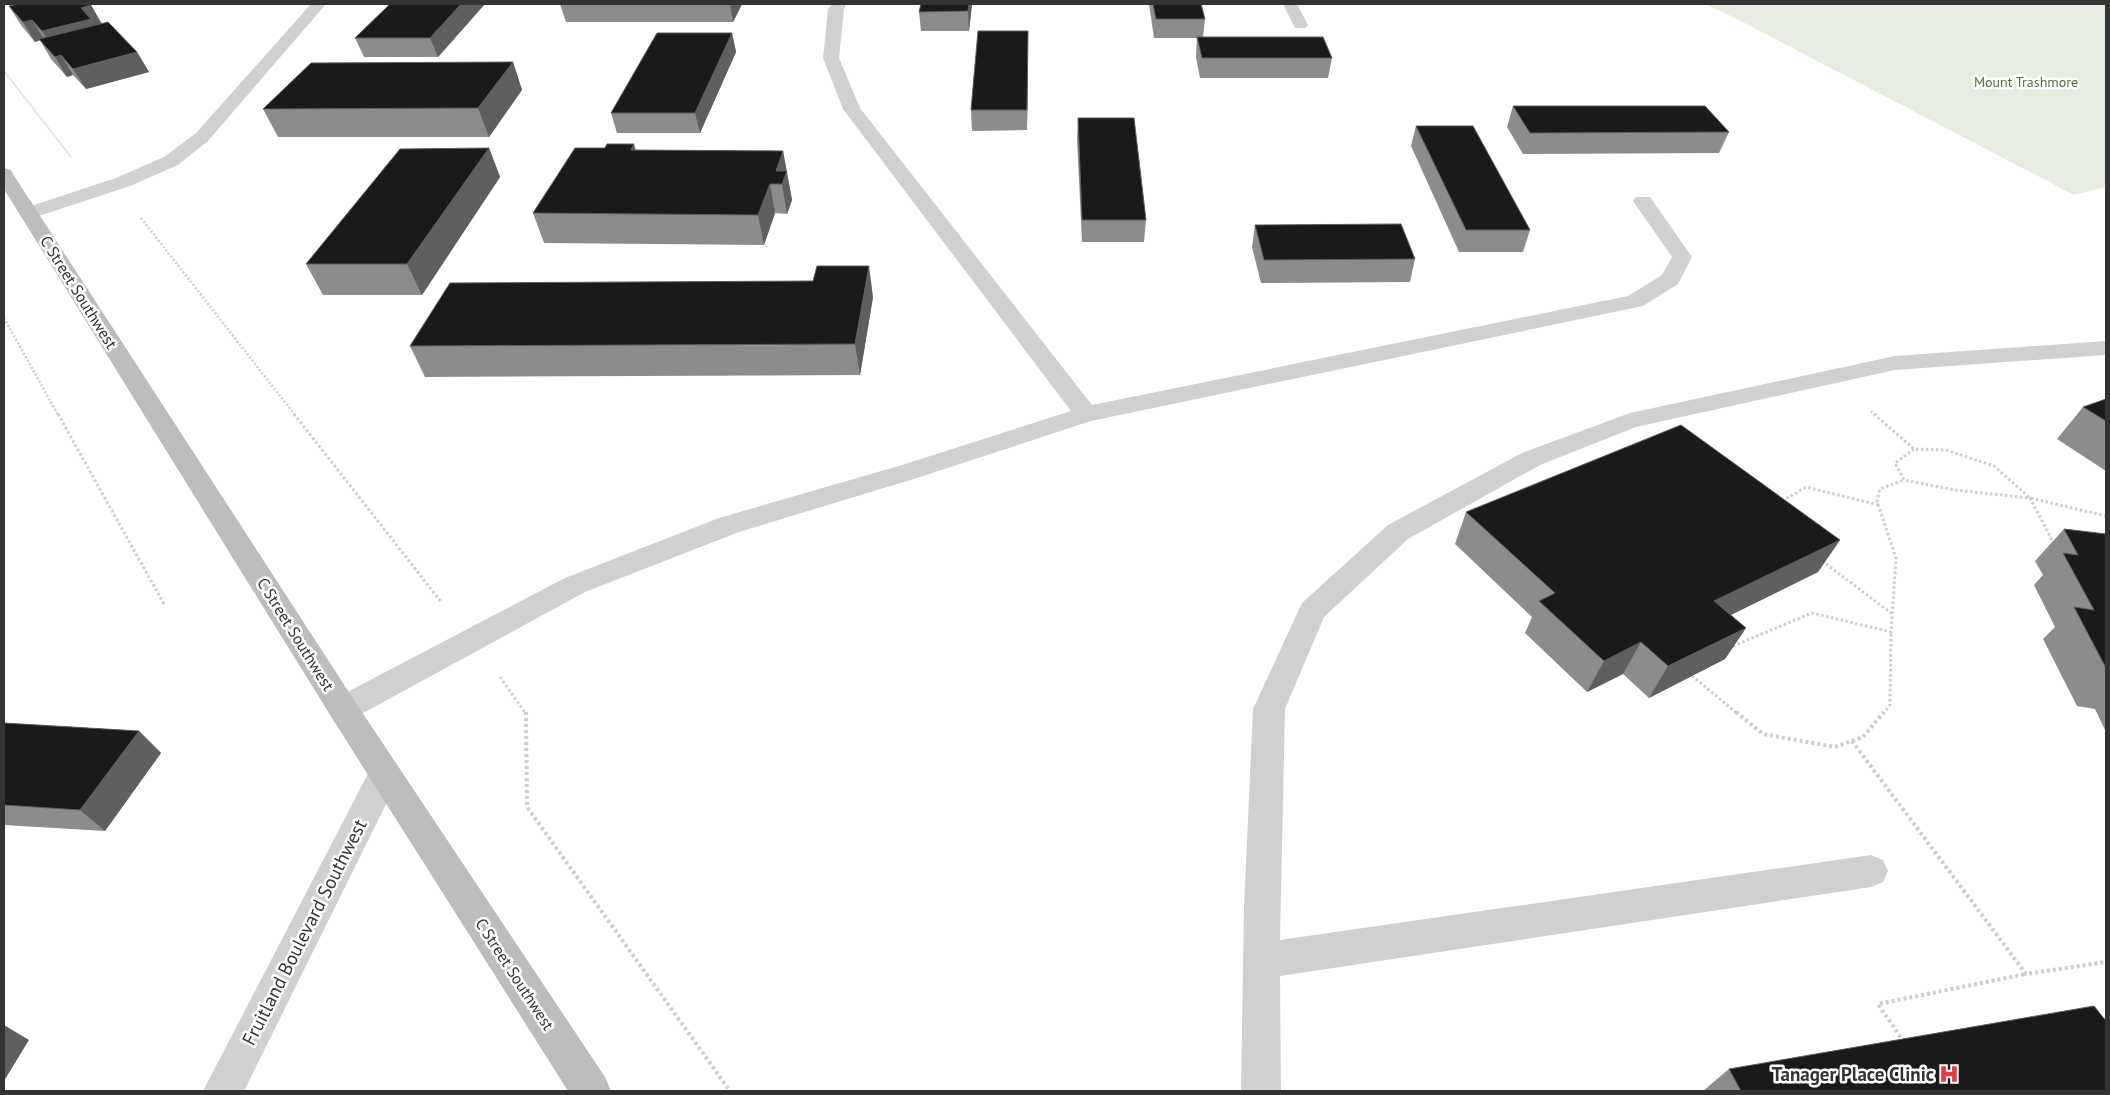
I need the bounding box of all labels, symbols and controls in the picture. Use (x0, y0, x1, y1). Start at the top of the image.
park label: Mount Trashmore (1974, 73, 2078, 91)
street label: C Street Southwest (36, 232, 122, 353)
street label: C Street Southwest (253, 574, 339, 695)
street label: Fruitland Boulevard Southwest (236, 814, 372, 1049)
street label: C Street Southwest (471, 914, 559, 1034)
place label: Tanager Place Clinic (1772, 1062, 1934, 1086)
hospital icon: Tanager Place Clinic (1938, 1063, 1960, 1085)

